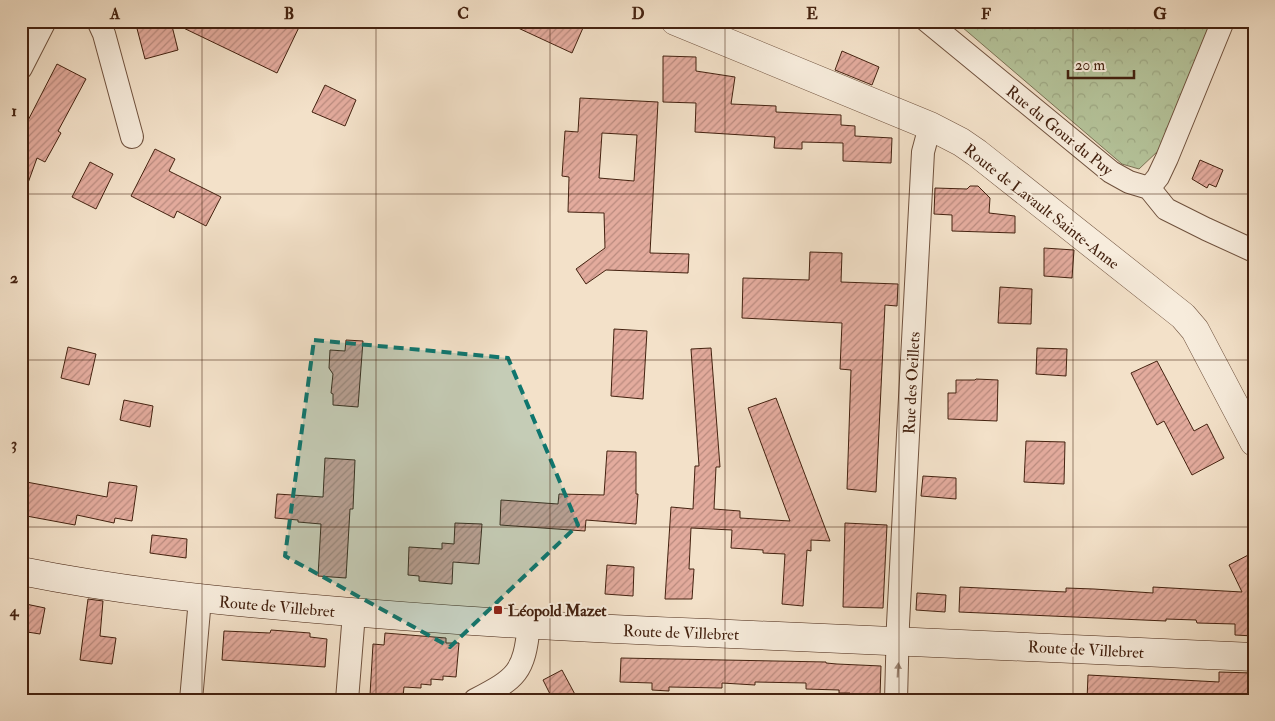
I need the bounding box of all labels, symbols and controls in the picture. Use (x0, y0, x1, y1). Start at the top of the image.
text: A (109, 4, 121, 24)
text: B (284, 4, 294, 24)
text: C (457, 4, 469, 24)
text: D (631, 4, 645, 24)
text: E (806, 4, 818, 24)
text: F (981, 4, 991, 24)
text: G (1153, 4, 1167, 24)
scale bar (1068, 48, 1134, 80)
text: 20 m (1075, 56, 1105, 75)
street label: Rue du Gour du Puy (1002, 81, 1118, 181)
text: 1 (11, 101, 17, 121)
street label: Route de Lavault Sainte-Anne (959, 140, 1124, 274)
text: 2 (10, 268, 18, 288)
street label: Rue des Oeillets (899, 331, 925, 435)
text: 3 (11, 434, 17, 454)
street label: Route de Villebret (218, 592, 336, 622)
text: 4 (9, 601, 20, 621)
place label: Léopold Mazet (508, 601, 607, 622)
marker: Léopold Mazet (492, 604, 504, 616)
street label: Route de Villebret (622, 621, 739, 645)
street label: Route de Villebret (1027, 637, 1145, 663)
one-way arrow (894, 662, 902, 678)

